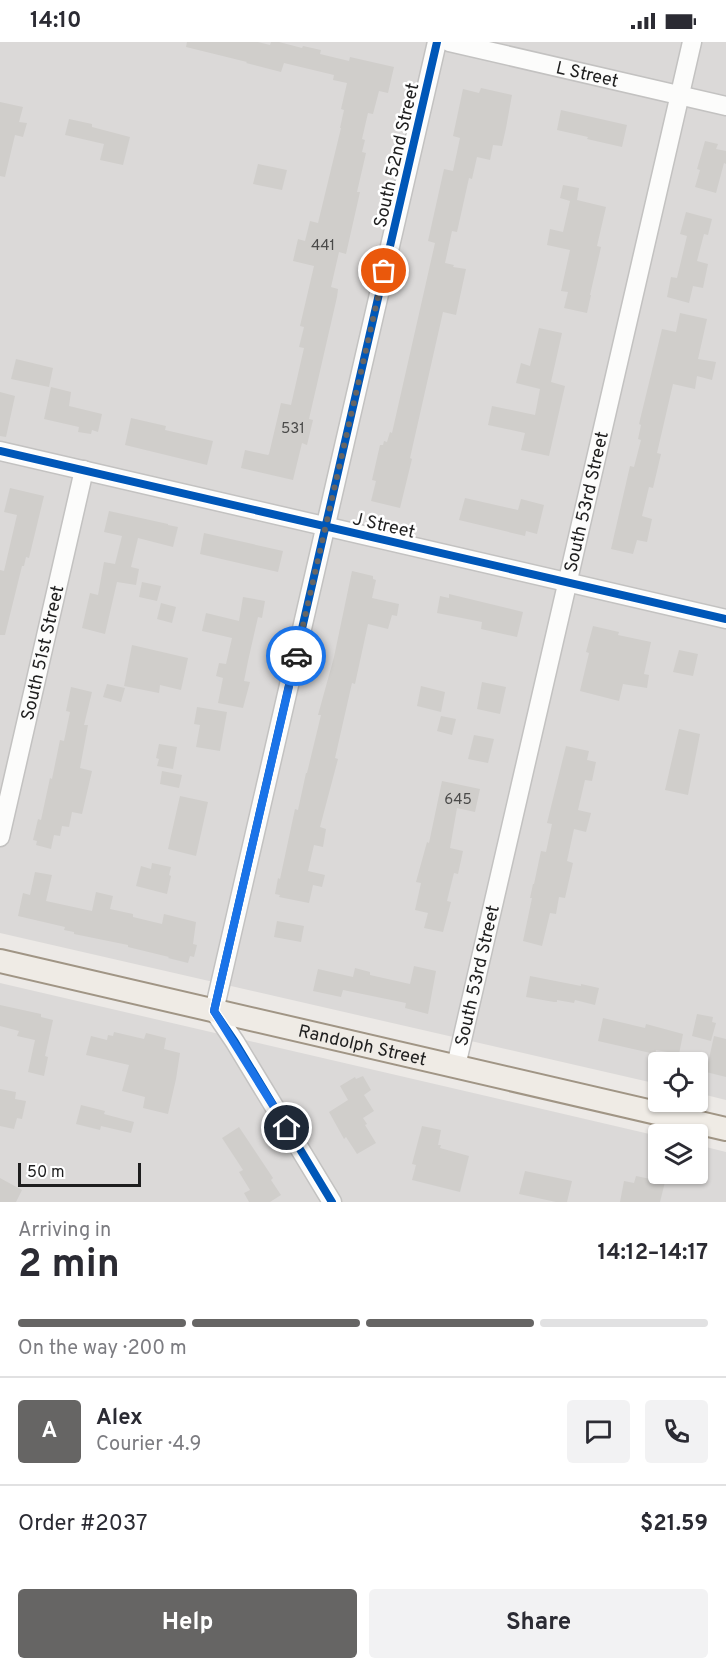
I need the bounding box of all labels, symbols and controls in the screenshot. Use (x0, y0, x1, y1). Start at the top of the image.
text: 14:10 (30, 8, 82, 35)
street label: L Street (553, 57, 621, 94)
street label: South 52nd Street (370, 81, 425, 230)
house number: 441 (311, 237, 335, 256)
pin (358, 245, 409, 296)
icon: bag (367, 254, 400, 287)
house number: 531 (281, 420, 305, 439)
street label: South 53rd Street (560, 429, 615, 575)
street label: J Street (350, 508, 417, 545)
street label: South 51st Street (17, 583, 70, 723)
courier (266, 626, 326, 686)
icon: car (280, 640, 313, 673)
house number: 645 (444, 791, 472, 810)
street label: South 53rd Street (451, 903, 506, 1048)
street label: Randolph Street (296, 1020, 428, 1072)
map controls (648, 1052, 708, 1184)
button: locate (648, 1052, 708, 1112)
pin (261, 1102, 312, 1153)
icon: home (270, 1111, 303, 1144)
button: layers (648, 1124, 708, 1184)
scale bar (18, 1160, 141, 1188)
text: 50 m (27, 1163, 65, 1183)
text: Arriving in (18, 1218, 111, 1244)
text: 14:12–14:17 (598, 1240, 708, 1267)
text: 2 min (18, 1242, 120, 1291)
text: On the way · 200 m (18, 1336, 187, 1362)
button: chat (567, 1400, 630, 1463)
button: phone (645, 1400, 708, 1463)
text: Alex (96, 1405, 143, 1432)
text: A (42, 1418, 57, 1445)
text: Courier · 4.9 (96, 1432, 201, 1458)
text: Order #2037 (18, 1511, 147, 1538)
text: $21.59 (640, 1511, 708, 1538)
button: Help (18, 1589, 357, 1658)
button: Share (369, 1589, 708, 1658)

